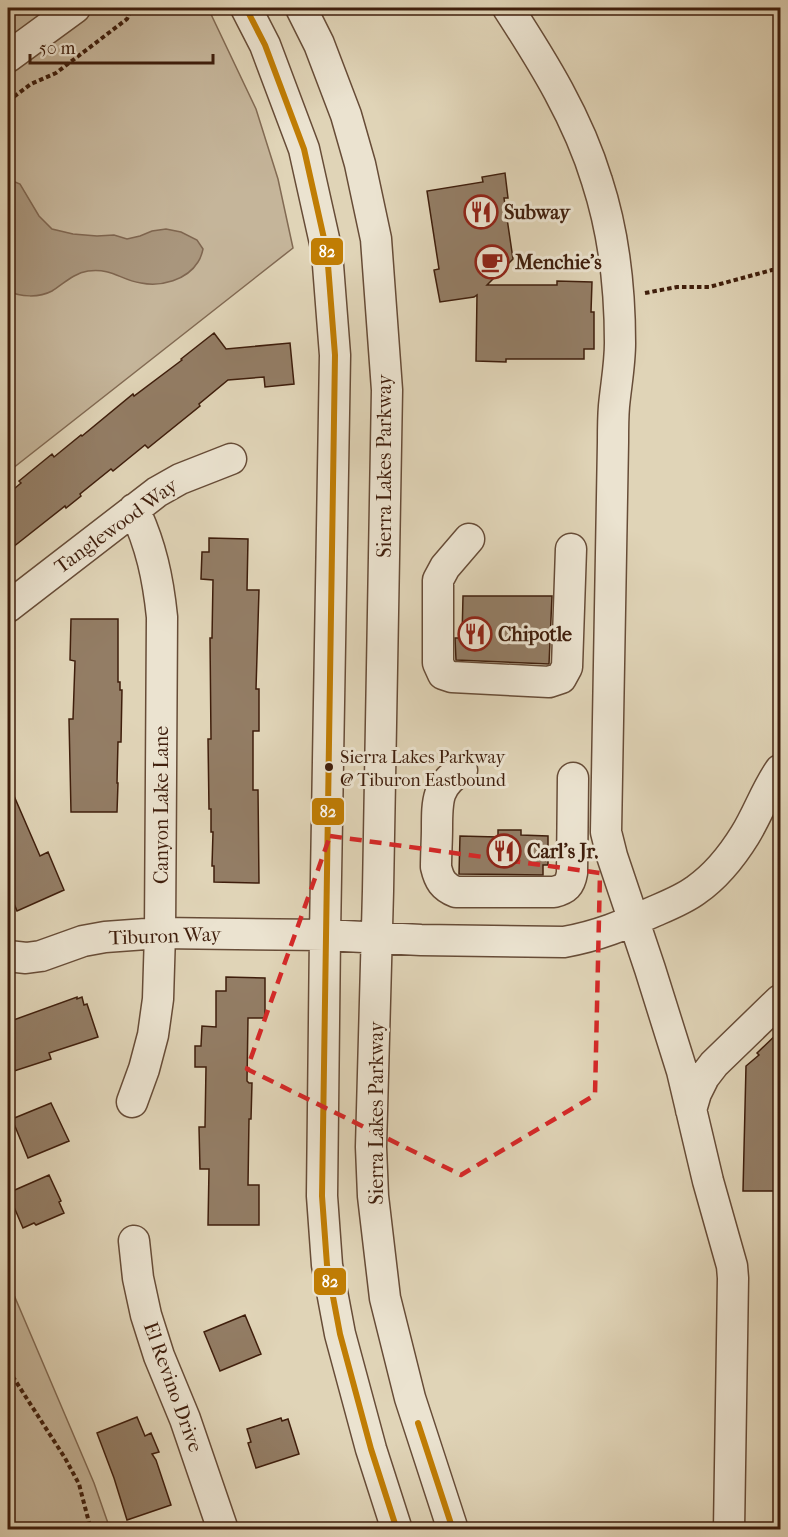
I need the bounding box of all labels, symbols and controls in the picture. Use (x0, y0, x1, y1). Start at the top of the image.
scale bar (30, 27, 213, 65)
text: 50 m (39, 38, 76, 59)
restaurant icon: Subway (463, 194, 499, 230)
place label: Subway (504, 201, 571, 224)
line badge: 82 (310, 237, 344, 266)
text: 82 (319, 242, 335, 261)
cafe icon: Menchie's (474, 244, 510, 280)
place label: Menchie's (514, 251, 602, 274)
street label: Sierra Lakes Parkway (373, 373, 396, 558)
street label: Tanglewood Way (50, 473, 183, 578)
restaurant icon: Chipotle (457, 616, 493, 652)
place label: Chipotle (498, 623, 572, 646)
street label: Canyon Lake Lane (150, 726, 173, 884)
place label: Sierra Lakes Parkway @ Tiburon Eastbound (340, 747, 506, 791)
marker: Sierra Lakes Parkway @ Tiburon Eastbound (323, 761, 335, 773)
line badge: 82 (311, 797, 345, 826)
text: 82 (320, 802, 336, 821)
restaurant icon: Carl's Jr. (486, 833, 522, 869)
place label: Carl's Jr. (527, 840, 598, 863)
street label: Tiburon Way (108, 922, 223, 949)
street label: Sierra Lakes Parkway (365, 1020, 388, 1205)
line badge: 82 (313, 1267, 347, 1296)
text: 82 (322, 1272, 338, 1291)
street label: El Revino Drive (139, 1319, 207, 1455)

